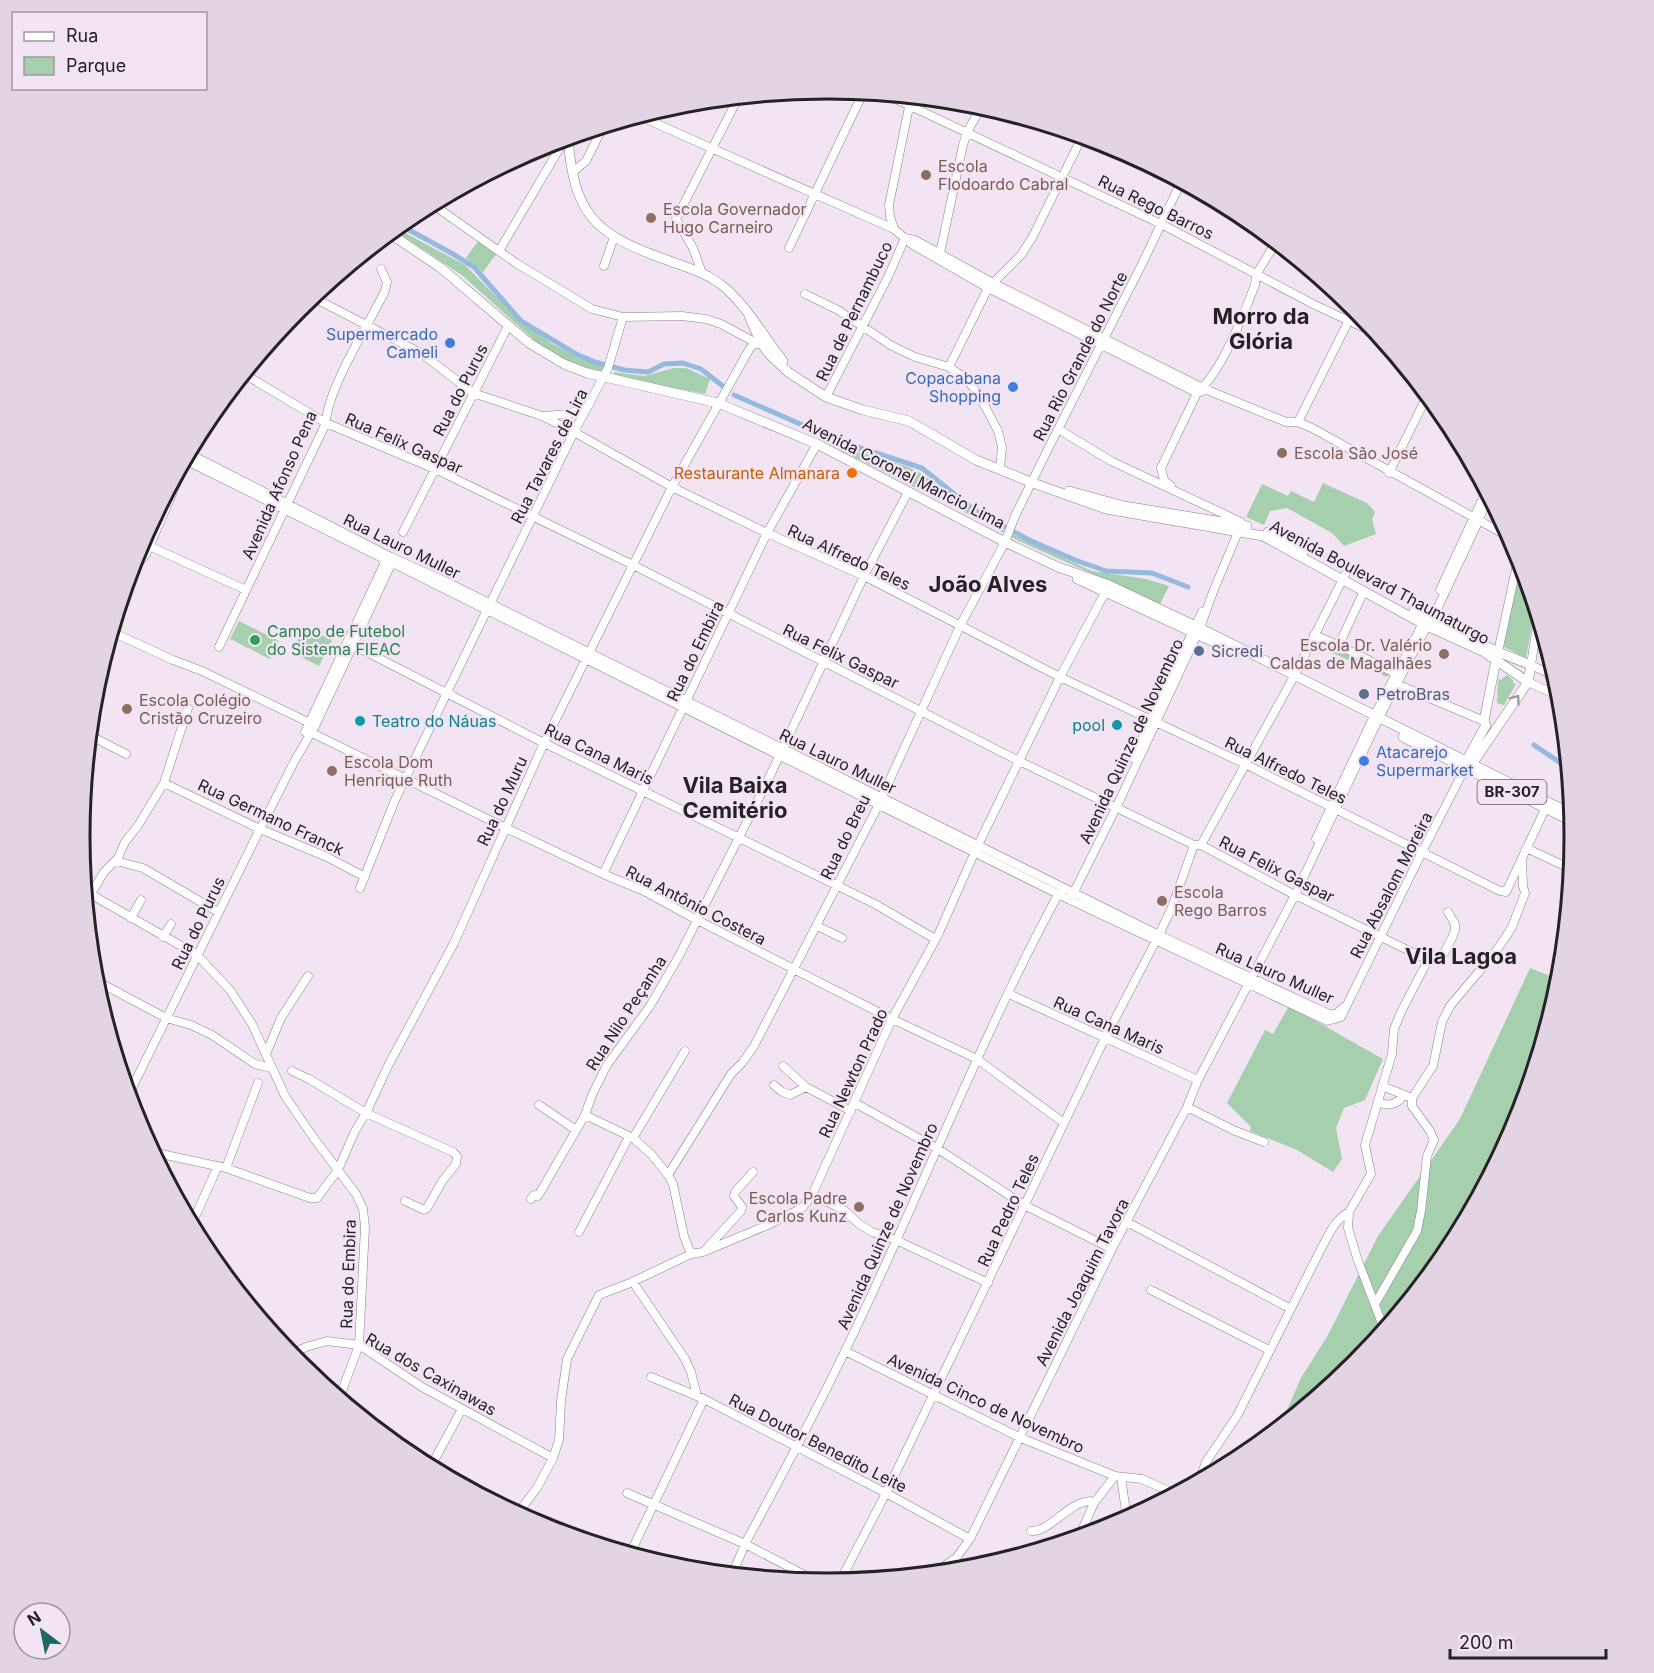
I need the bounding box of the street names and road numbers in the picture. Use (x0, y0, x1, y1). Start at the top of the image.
street label: Rua Rego Barros (1095, 170, 1217, 244)
street label: Rua de Pernambuco (811, 238, 897, 384)
street label: Rua Rio Grande do Norte (1028, 268, 1132, 444)
street label: Rua do Purus (428, 341, 492, 439)
street label: Rua Tavares de Lira (506, 385, 592, 527)
street label: Avenida Afonso Pena (237, 408, 321, 562)
street label: Rua Felix Gaspar (342, 408, 466, 478)
street label: Avenida Coronel Mancio Lima (800, 413, 1008, 533)
street label: Rua Lauro Muller (340, 509, 464, 583)
street label: Avenida Boulevard Thaumaturgo (1267, 515, 1493, 649)
street label: Rua Alfredo Teles (784, 520, 914, 594)
street label: Rua do Embira (662, 597, 728, 705)
street label: Rua Felix Gaspar (780, 619, 902, 693)
street label: Avenida Quinze de Novembro (1075, 635, 1187, 847)
street label: Rua Cana Maris (541, 719, 657, 789)
street label: Rua Lauro Muller (776, 724, 900, 798)
street label: Rua Alfredo Teles (1222, 732, 1350, 808)
street label: Rua do Muru (473, 753, 531, 849)
street label: Rua Germano Franck (195, 774, 347, 860)
road number: BR-307 (1478, 780, 1546, 804)
street label: Rua do Breu (816, 791, 874, 883)
street label: Rua Absalom Moreira (1345, 809, 1437, 961)
street label: Rua Felix Gaspar (1216, 831, 1338, 907)
street label: Rua Antônio Costera (622, 861, 770, 949)
street label: Rua do Purus (167, 873, 229, 973)
street label: Rua Lauro Muller (1213, 938, 1337, 1008)
street label: Rua Nilo Peçanha (581, 952, 671, 1074)
street label: Rua Cana Maris (1051, 992, 1167, 1058)
street label: Rua Newton Prado (814, 1005, 892, 1141)
street label: Avenida Quinze de Novembro (832, 1120, 942, 1332)
street label: Rua Pedro Teles (973, 1150, 1043, 1270)
street label: Avenida Joaquim Tavora (1031, 1195, 1133, 1369)
street label: Rua do Embira (336, 1219, 360, 1329)
street label: Rua dos Caxinawas (362, 1328, 500, 1420)
street label: Avenida Cinco de Novembro (884, 1349, 1088, 1457)
street label: Rua Doutor Benedito Leite (726, 1389, 910, 1497)

